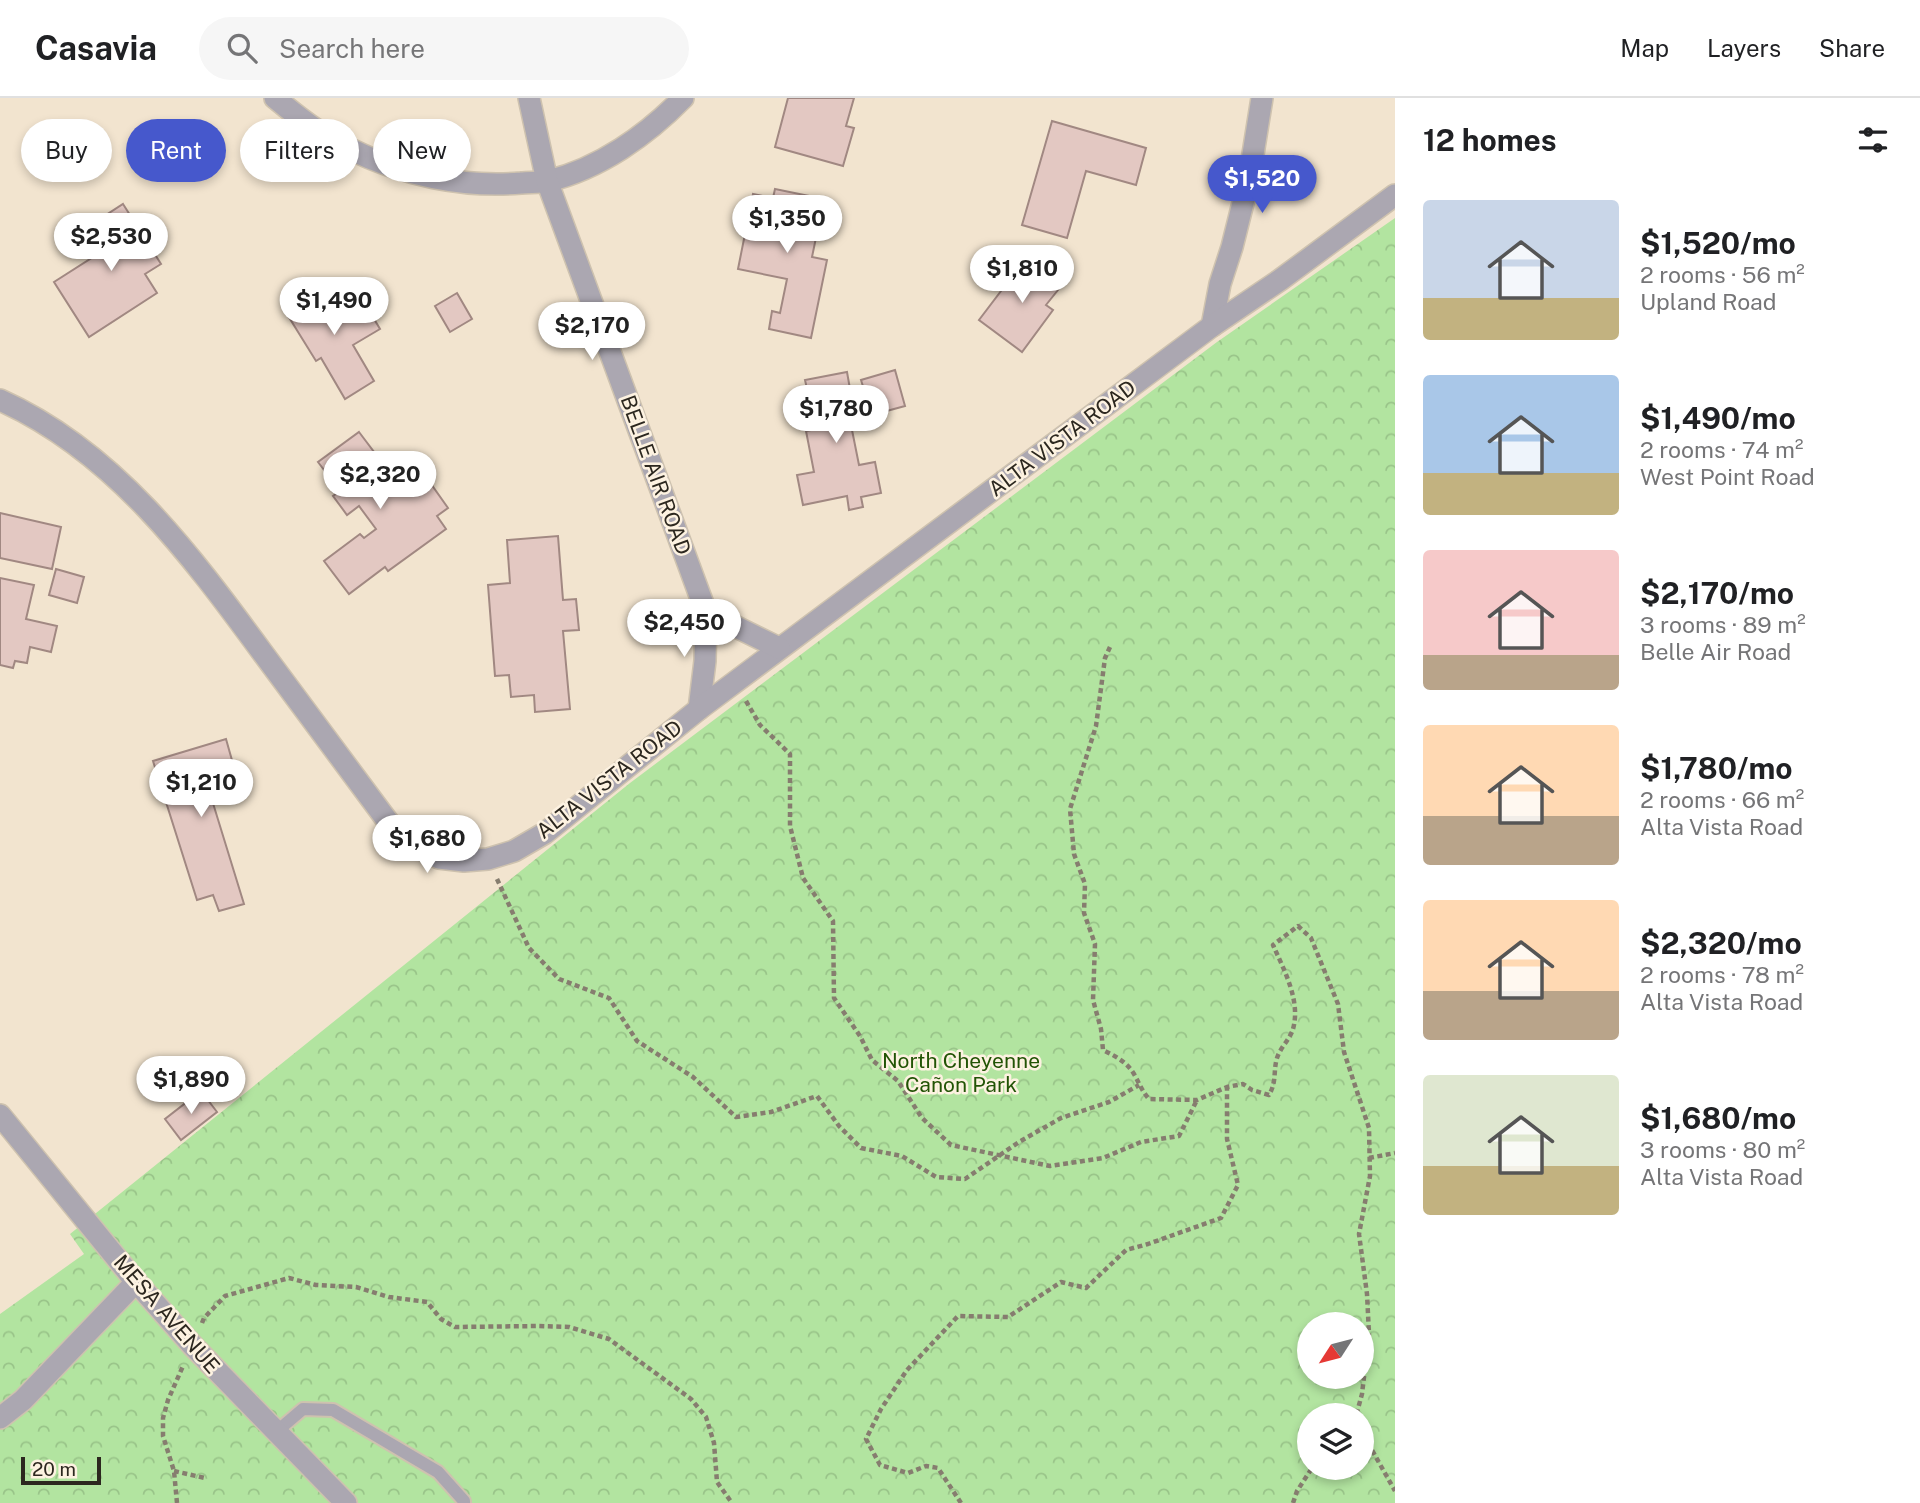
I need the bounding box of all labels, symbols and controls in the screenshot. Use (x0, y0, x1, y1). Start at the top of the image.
search box (199, 17, 689, 80)
text: Casavia (35, 29, 157, 67)
icon: search (223, 29, 261, 67)
text: Search here (279, 33, 425, 64)
text: Map (1620, 34, 1669, 62)
text: Layers (1707, 34, 1781, 62)
text: Share (1819, 34, 1885, 62)
chip: Buy (21, 119, 112, 182)
chip: Rent (126, 119, 226, 182)
chip: Filters (240, 119, 359, 182)
chip: New (373, 119, 471, 182)
icon: filters (1854, 121, 1892, 159)
text: 12 homes (1423, 122, 1557, 158)
pin: $1,520 (1205, 156, 1319, 215)
text: $1,520 (1224, 164, 1300, 191)
pin: $1,350 (730, 195, 844, 255)
text: $1,350 (748, 204, 826, 231)
pin: $2,530 (54, 214, 168, 273)
text: $2,530 (70, 222, 152, 249)
text: $1,520/mo (1640, 225, 1796, 261)
icon: home (1479, 228, 1563, 312)
pin: $1,810 (965, 246, 1079, 305)
text: $1,810 (986, 254, 1058, 281)
text: 2 rooms · 56 m² (1640, 261, 1805, 288)
pin: $1,490 (277, 278, 391, 337)
text: $1,490 (296, 286, 372, 313)
text: Upland Road (1640, 288, 1776, 315)
pin: $2,170 (535, 302, 649, 362)
text: $2,170 (554, 311, 630, 338)
street label: ALTA VISTA ROAD (983, 375, 1141, 501)
pin: $1,780 (779, 386, 893, 445)
street label: BELLE AIR ROAD (616, 392, 696, 558)
text: $1,780 (799, 394, 873, 421)
text: $1,490/mo (1640, 400, 1796, 436)
icon: home (1479, 403, 1563, 487)
text: 2 rooms · 74 m² (1640, 436, 1803, 463)
pin: $2,320 (323, 452, 437, 511)
text: $2,320 (339, 460, 421, 487)
text: West Point Road (1640, 463, 1815, 490)
text: $2,170/mo (1640, 575, 1794, 611)
icon: home (1479, 578, 1563, 662)
pin: $2,450 (627, 600, 741, 659)
text: $2,450 (643, 608, 725, 635)
text: 3 rooms · 89 m² (1640, 611, 1806, 638)
text: Belle Air Road (1640, 638, 1791, 665)
street label: ALTA VISTA ROAD (531, 714, 687, 844)
text: $1,780/mo (1640, 750, 1793, 786)
icon: home (1479, 753, 1563, 837)
pin: $1,210 (144, 760, 258, 819)
text: $1,210 (165, 768, 237, 795)
text: 2 rooms · 66 m² (1640, 786, 1804, 813)
text: Alta Vista Road (1640, 813, 1803, 840)
pin: $1,680 (370, 816, 484, 875)
text: $1,680 (388, 824, 466, 851)
text: $2,320/mo (1640, 925, 1802, 961)
icon: home (1479, 928, 1563, 1012)
text: 2 rooms · 78 m² (1640, 961, 1804, 988)
text: Alta Vista Road (1640, 988, 1803, 1015)
park label: North Cheyenne Cañon Park (882, 1048, 1040, 1097)
pin: $1,890 (134, 1056, 248, 1116)
text: $1,890 (152, 1065, 230, 1092)
text: $1,680/mo (1640, 1100, 1796, 1136)
icon: home (1479, 1103, 1563, 1187)
text: 3 rooms · 80 m² (1640, 1136, 1805, 1163)
text: Alta Vista Road (1640, 1163, 1803, 1190)
street label: MESA AVENUE (109, 1250, 225, 1378)
north arrow (1297, 1312, 1374, 1390)
map controls (1297, 1312, 1374, 1480)
button: layers (1297, 1403, 1374, 1480)
scale bar (21, 1454, 102, 1486)
text: 20 m (32, 1458, 76, 1480)

